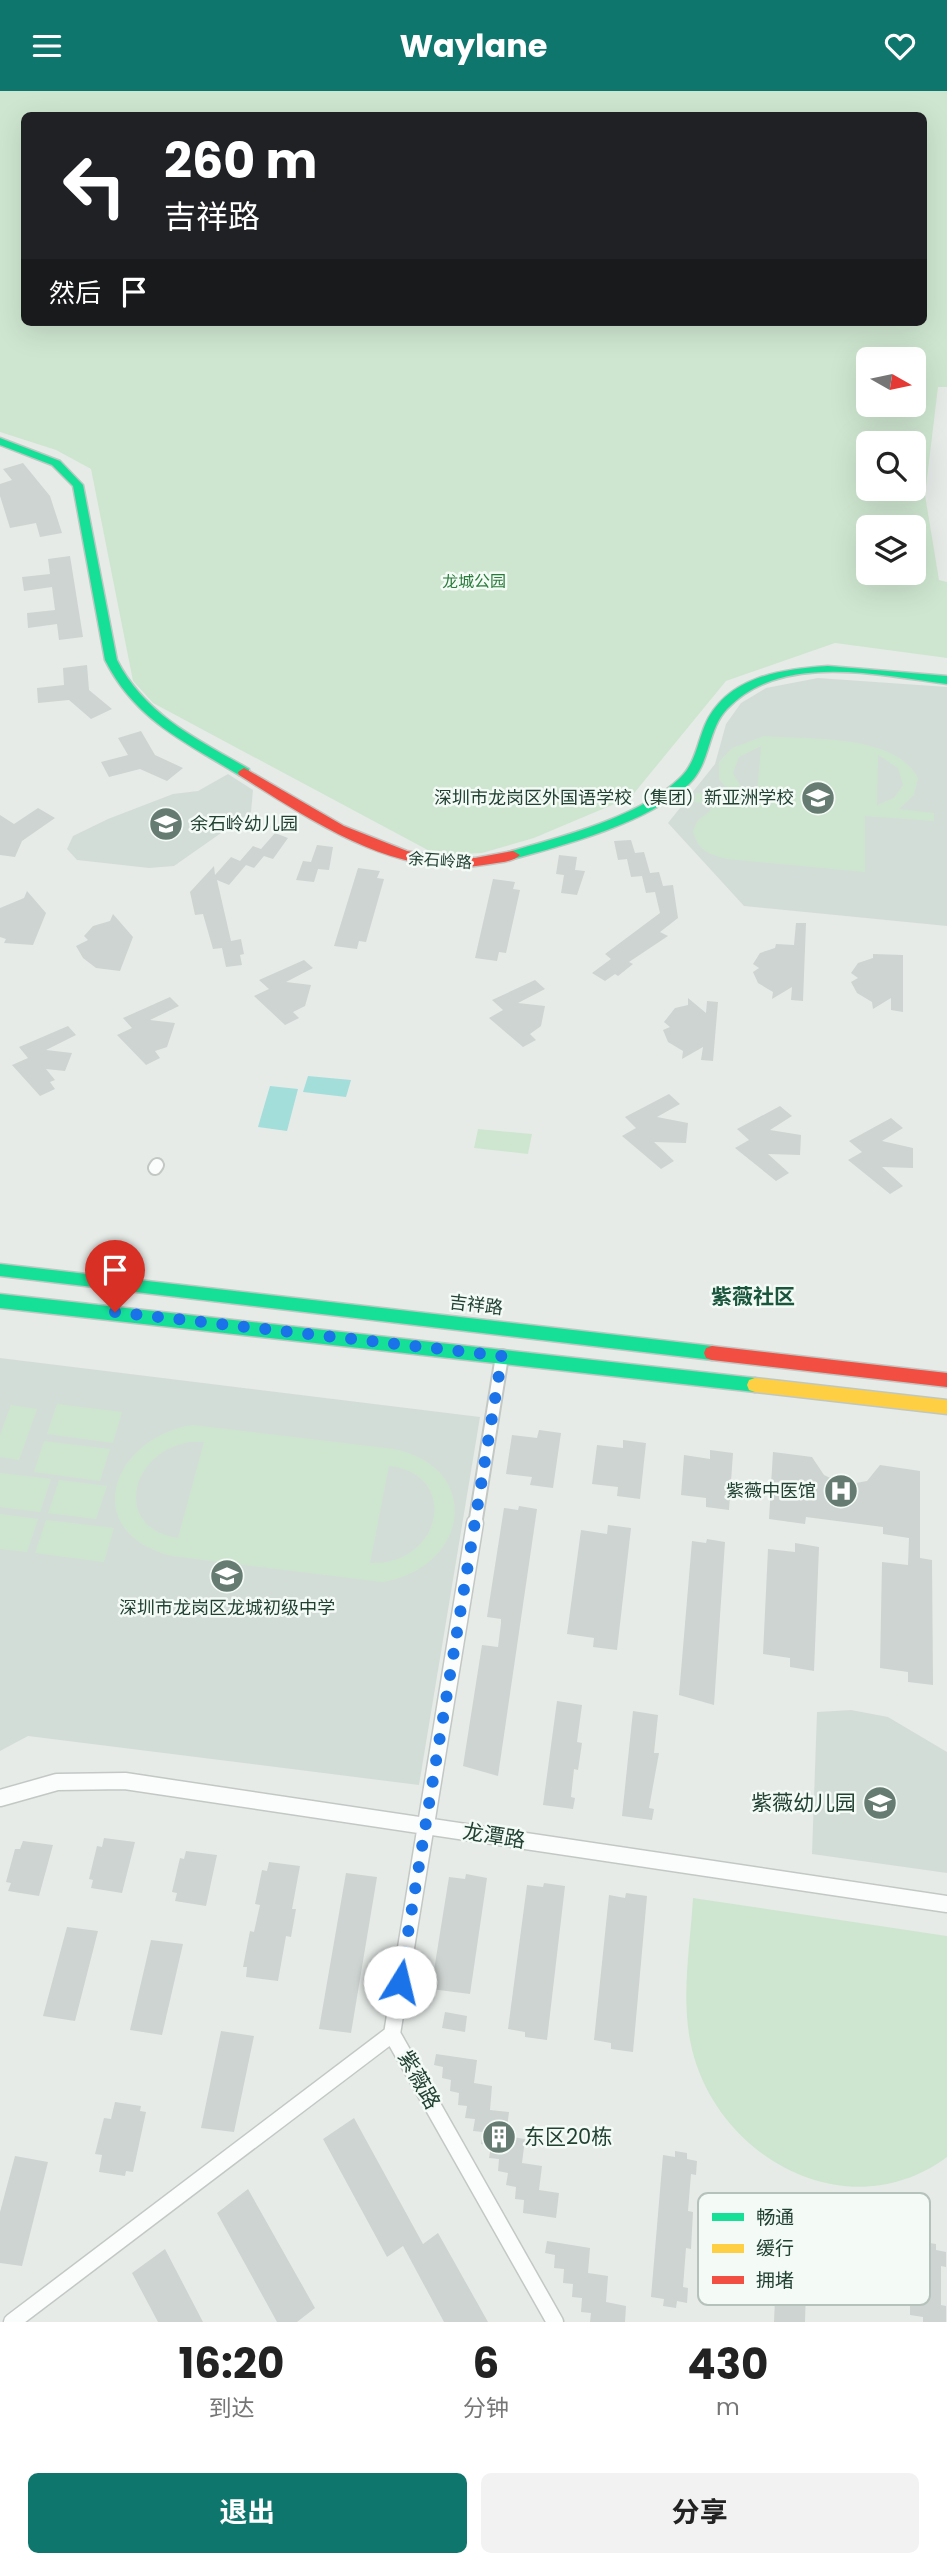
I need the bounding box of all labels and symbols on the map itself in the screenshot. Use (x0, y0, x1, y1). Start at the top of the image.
north arrow (856, 347, 926, 417)
park label: 龙城公园 (442, 570, 506, 593)
school or university icon: 深圳市龙岗区外国语学校（集团）新亚洲学校 (799, 779, 837, 817)
place label: 深圳市龙岗区外国语学校（集团）新亚洲学校 (434, 785, 794, 810)
school or university icon: 余石岭幼儿园 (147, 805, 185, 843)
place label: 余石岭幼儿园 (190, 811, 298, 836)
street label: 余石岭路 (407, 847, 473, 874)
pin (85, 1240, 145, 1312)
district label: 紫薇社区 (711, 1282, 795, 1311)
street label: 吉祥路 (448, 1289, 504, 1320)
hospital icon: 紫薇中医馆 (822, 1472, 860, 1510)
place label: 紫薇中医馆 (726, 1478, 816, 1503)
school or university icon: 深圳市龙岗区龙城初级中学 (208, 1557, 246, 1595)
place label: 深圳市龙岗区龙城初级中学 (119, 1595, 335, 1620)
school or university icon: 紫薇幼儿园 (861, 1784, 899, 1822)
place label: 紫薇幼儿园 (751, 1788, 856, 1817)
street label: 龙潭路 (461, 1816, 527, 1855)
position arrow (363, 1945, 437, 2019)
street label: 紫薇路 (391, 2045, 447, 2114)
building icon: 东区20栋 (480, 2118, 518, 2156)
place label: 东区20栋 (524, 2122, 612, 2151)
legend (698, 2193, 930, 2305)
text: 畅通 (756, 2204, 794, 2231)
text: 缓行 (756, 2235, 794, 2262)
text: 拥堵 (756, 2267, 794, 2294)

